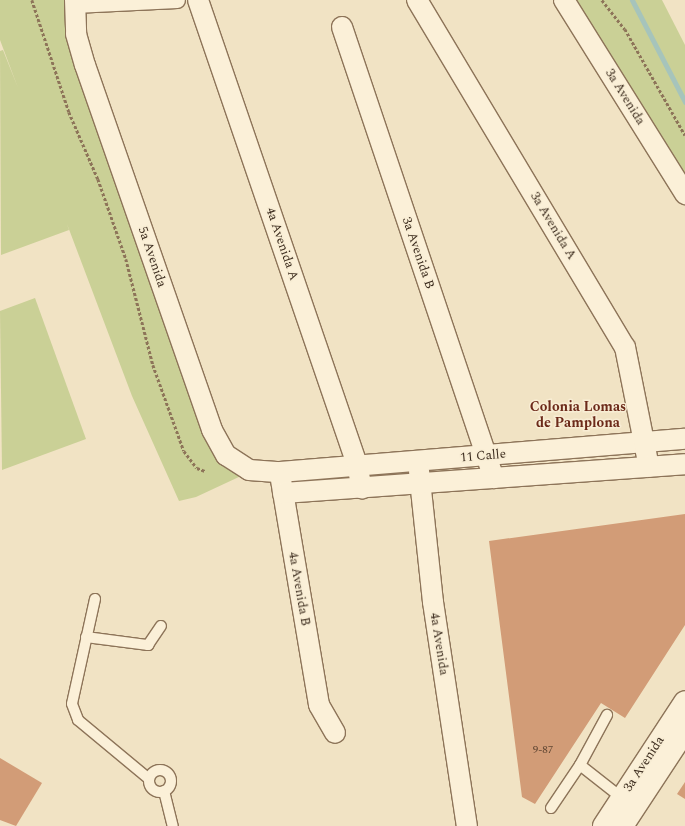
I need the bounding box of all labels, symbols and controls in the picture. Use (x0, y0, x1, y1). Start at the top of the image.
street label: 3a Avenida (602, 66, 648, 128)
street label: 3a Avenida A (527, 189, 579, 263)
street label: 4a Avenida A (262, 206, 302, 282)
street label: 3a Avenida B (398, 215, 438, 291)
street label: 5a Avenida (134, 225, 170, 289)
district label: Colonia Lomas de Pamplona (530, 399, 626, 432)
street label: 11 Calle (459, 446, 507, 466)
street label: 4a Avenida B (285, 551, 313, 627)
street label: 4a Avenida (426, 612, 452, 676)
street label: 3a Avenida (620, 733, 668, 795)
house number: 9-87 (533, 743, 553, 757)

